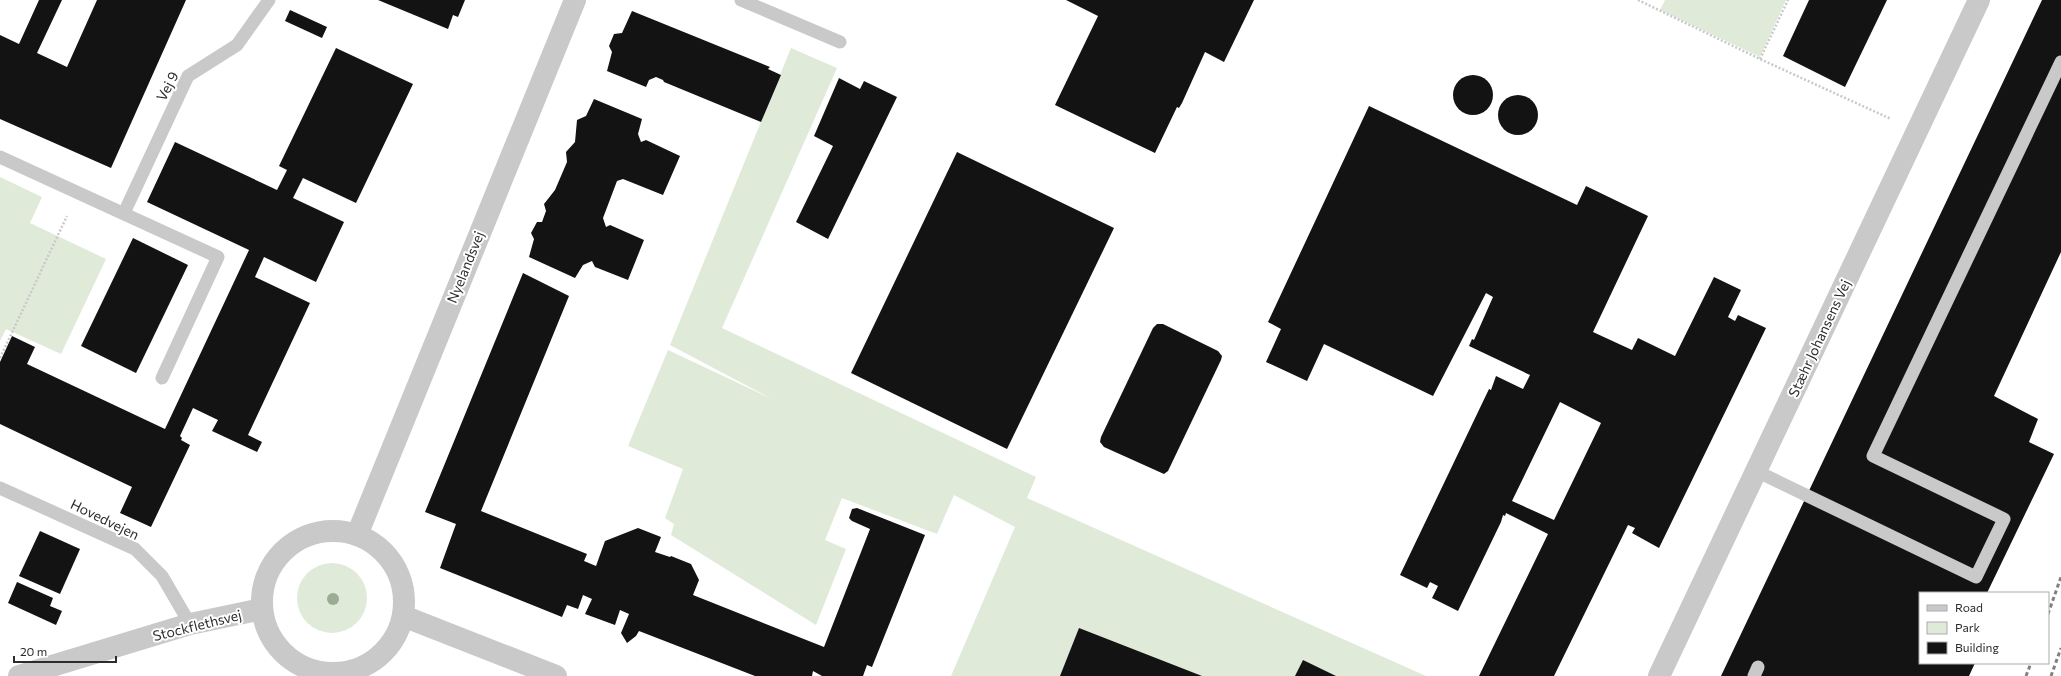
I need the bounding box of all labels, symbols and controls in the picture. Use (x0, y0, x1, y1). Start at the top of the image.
street label: Vej 9 (152, 68, 182, 104)
street label: Nyelandsvej (443, 229, 487, 305)
street label: Stæhr Johansens Vej (1784, 277, 1854, 399)
street label: Hovedvejen (68, 495, 142, 543)
legend (1919, 592, 2049, 664)
text: Road (1955, 600, 1983, 614)
street label: Stockflethsvej (151, 606, 243, 644)
text: Park (1955, 620, 1981, 634)
scale bar (14, 638, 116, 664)
text: Building (1955, 640, 1999, 654)
text: 20 m (20, 644, 47, 658)

